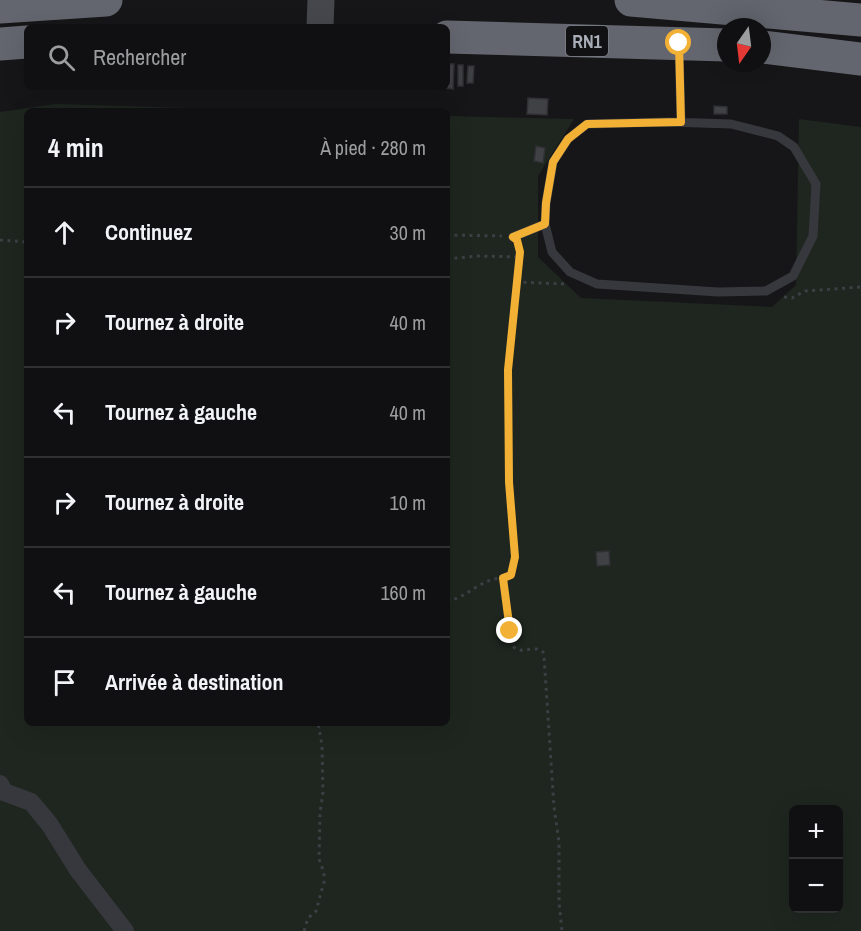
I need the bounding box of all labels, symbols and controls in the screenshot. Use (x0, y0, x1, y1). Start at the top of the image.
north arrow (717, 18, 771, 72)
search box (24, 24, 450, 90)
road number: RN1 (566, 26, 608, 56)
route start (665, 29, 691, 55)
icon: search (45, 41, 78, 74)
text: Rechercher (93, 42, 186, 72)
text: 4 min (48, 130, 104, 165)
text: À pied · 280 m (320, 134, 426, 161)
icon: ahead (48, 216, 81, 249)
text: Continuez (105, 217, 192, 247)
text: 30 m (390, 219, 426, 246)
icon: right (48, 306, 81, 339)
text: Tournez à droite (105, 307, 244, 337)
text: 40 m (390, 309, 426, 336)
icon: left (48, 396, 81, 429)
text: Tournez à gauche (105, 397, 257, 427)
text: 40 m (390, 399, 426, 426)
icon: right (48, 486, 81, 519)
text: Tournez à droite (105, 487, 244, 517)
text: 10 m (390, 489, 426, 516)
icon: left (48, 576, 81, 609)
text: Tournez à gauche (105, 577, 257, 607)
text: 160 m (380, 579, 426, 606)
route end (496, 617, 522, 643)
icon: arrive (48, 666, 81, 699)
text: Arrivée à destination (105, 667, 283, 697)
map controls (789, 805, 843, 913)
button: + (789, 805, 843, 859)
button: − (789, 859, 843, 913)

